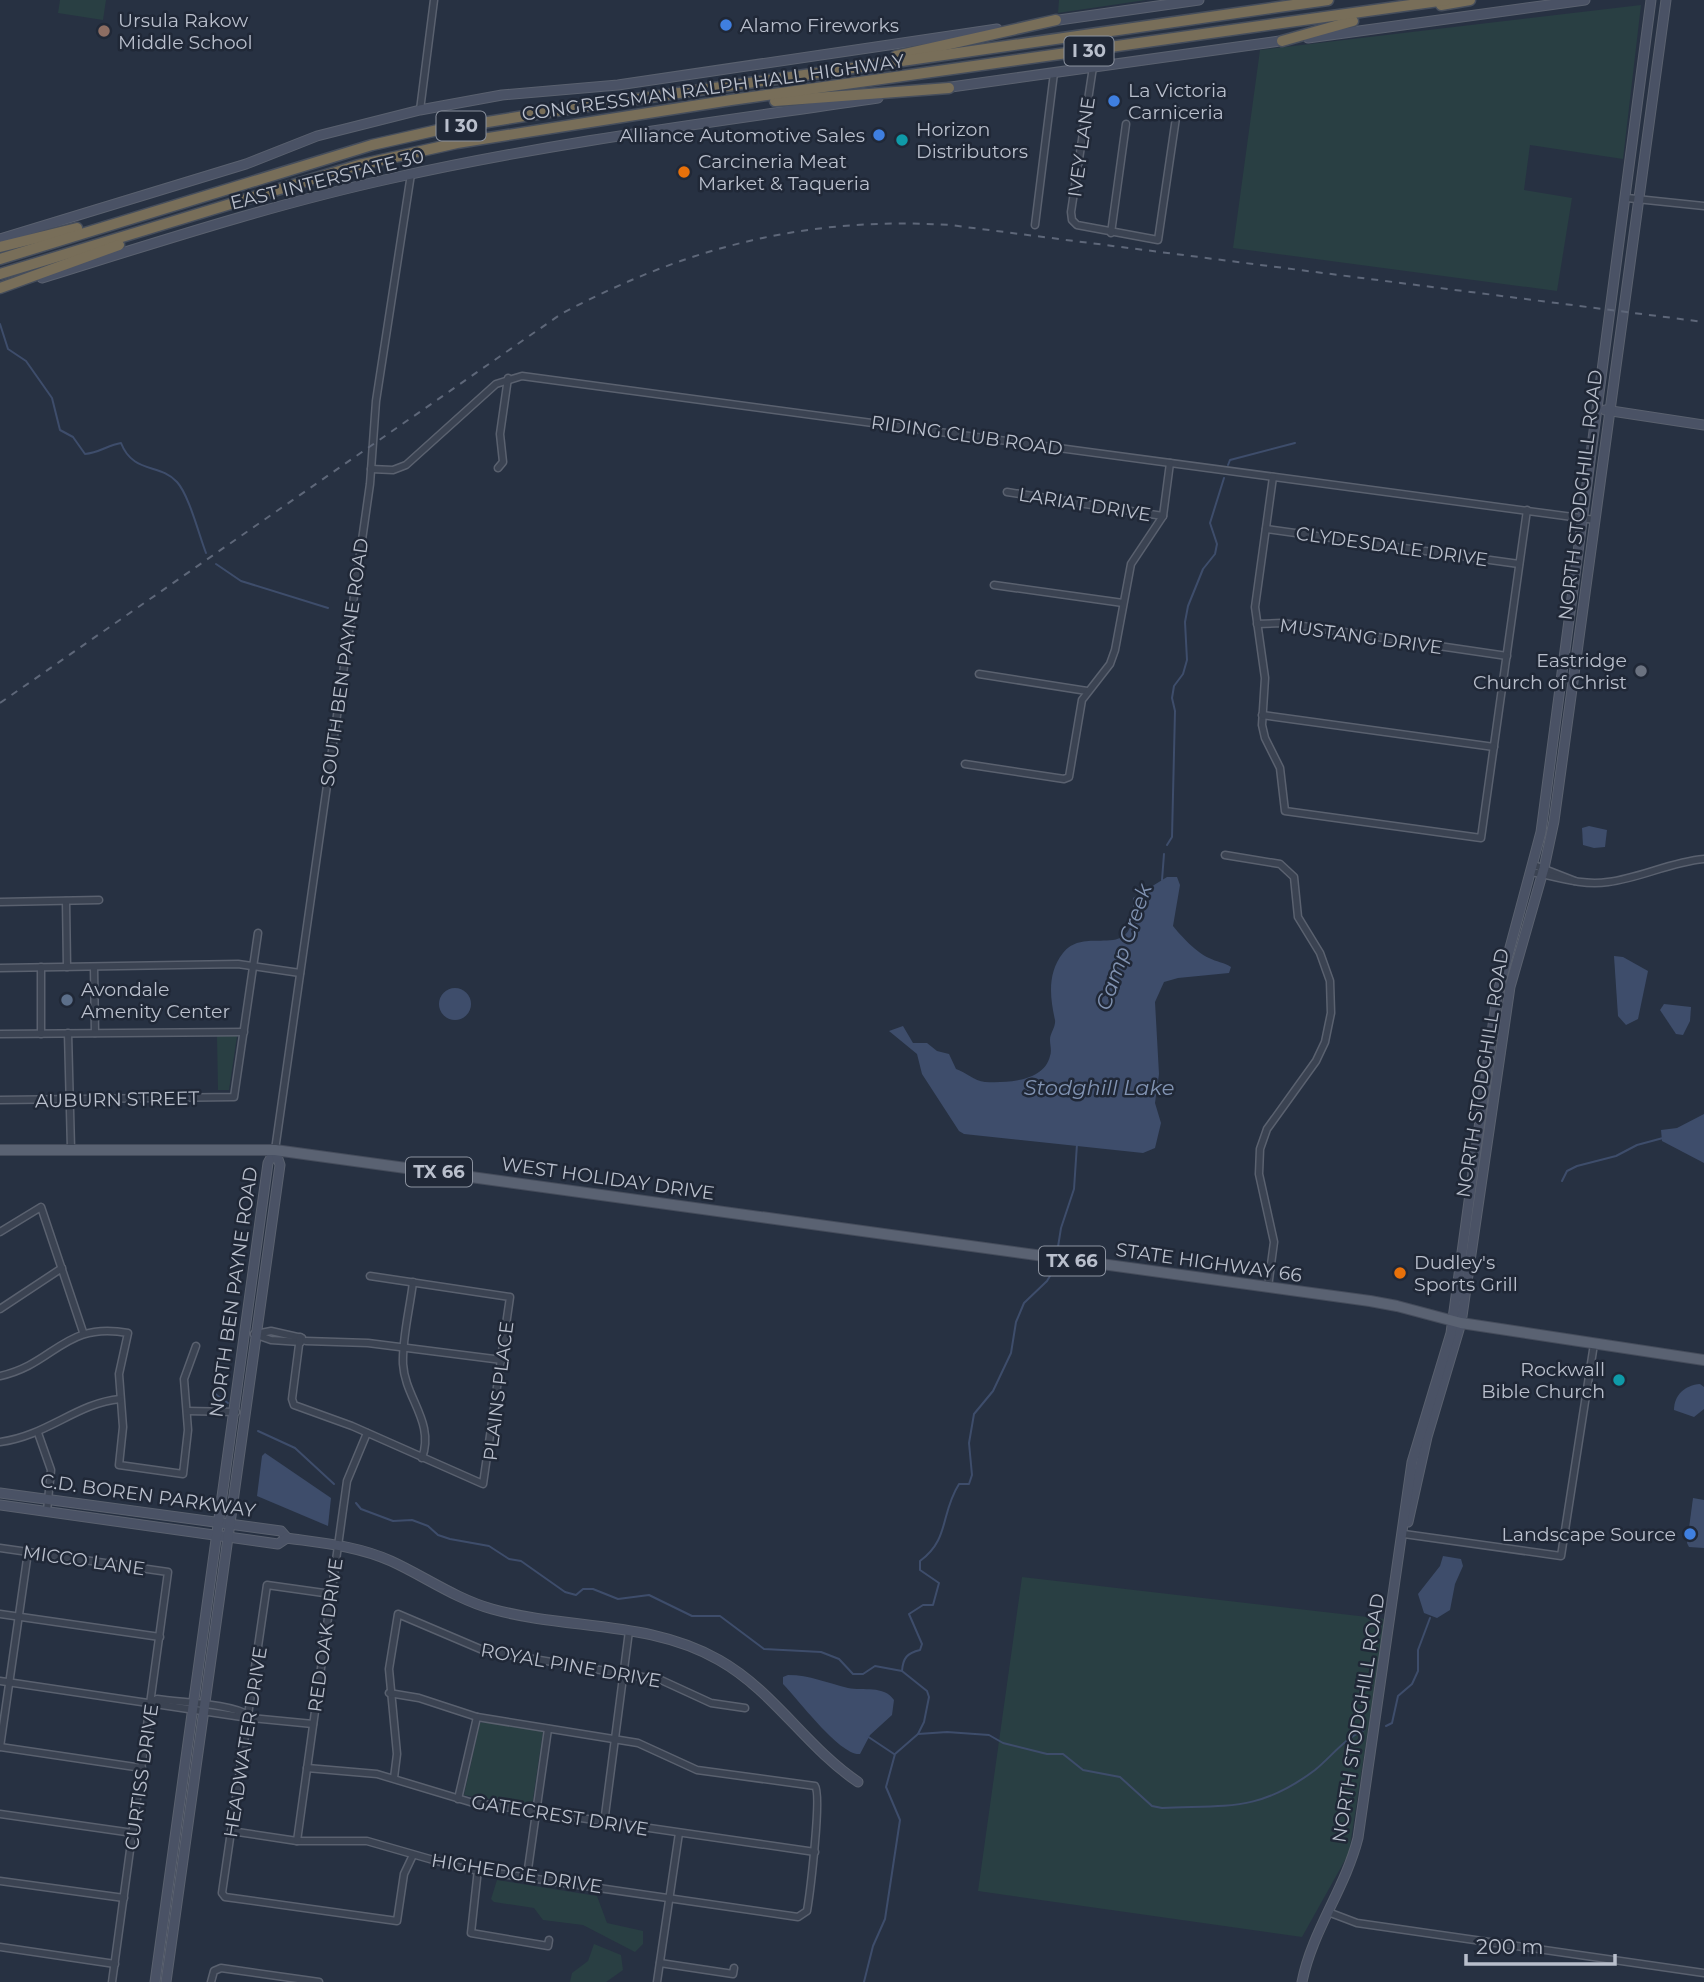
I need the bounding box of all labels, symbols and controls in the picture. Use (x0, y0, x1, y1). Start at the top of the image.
place label: Ursula Rakow Middle School (118, 9, 253, 54)
place label: Alamo Fireworks (740, 14, 899, 37)
marker: Alamo Fireworks (718, 17, 734, 33)
marker: Ursula Rakow Middle School (96, 23, 112, 39)
road number: I 30 (1064, 36, 1114, 66)
street label: CONGRESSMAN RALPH HALL HIGHWAY (520, 49, 907, 126)
place label: La Victoria Carniceria (1128, 79, 1227, 124)
marker: La Victoria Carniceria (1106, 93, 1122, 109)
street label: IVEY LANE (1063, 95, 1100, 199)
road number: I 30 (436, 112, 486, 140)
place label: Horizon Distributors (916, 118, 1028, 163)
place label: Alliance Automotive Sales (619, 124, 865, 147)
marker: Alliance Automotive Sales (871, 127, 887, 143)
marker: Horizon Distributors (894, 132, 910, 148)
street label: EAST INTERSTATE 30 (228, 144, 426, 215)
place label: Carcineria Meat Market & Taqueria (698, 150, 870, 195)
marker: Carcineria Meat Market & Taqueria (676, 164, 692, 180)
street label: NORTH STODGHILL ROAD (1554, 369, 1607, 622)
street label: RIDING CLUB ROAD (869, 411, 1064, 460)
street label: LARIAT DRIVE (1017, 483, 1153, 526)
street label: CLYDESDALE DRIVE (1294, 522, 1489, 571)
street label: SOUTH BEN PAYNE ROAD (316, 536, 373, 788)
street label: MUSTANG DRIVE (1278, 614, 1444, 659)
place label: Eastridge Church of Christ (1473, 649, 1627, 694)
marker: Eastridge Church of Christ (1633, 663, 1649, 679)
water label: Camp Creek (1090, 879, 1157, 1013)
street label: NORTH STODGHILL ROAD (1451, 947, 1514, 1199)
place label: Avondale Amenity Center (81, 978, 230, 1023)
marker: Avondale Amenity Center (59, 992, 75, 1008)
water label: Stodghill Lake (1024, 1075, 1174, 1100)
street label: AUBURN STREET (35, 1087, 199, 1112)
street label: WEST HOLIDAY DRIVE (500, 1152, 716, 1205)
road number: TX 66 (406, 1157, 472, 1186)
street label: NORTH BEN PAYNE ROAD (205, 1165, 262, 1419)
street label: STATE HIGHWAY 66 (1114, 1238, 1303, 1287)
road number: TX 66 (1039, 1246, 1105, 1276)
place label: Dudley's Sports Grill (1414, 1251, 1518, 1296)
marker: Dudley's Sports Grill (1392, 1265, 1408, 1281)
street label: PLAINS PLACE (479, 1320, 518, 1462)
place label: Rockwall Bible Church (1481, 1358, 1605, 1403)
marker: Rockwall Bible Church (1611, 1372, 1627, 1388)
street label: C.D. BOREN PARKWAY (39, 1469, 258, 1522)
place label: Landscape Source (1502, 1523, 1676, 1546)
marker: Landscape Source (1682, 1526, 1698, 1542)
street label: MICCO LANE (21, 1541, 147, 1580)
street label: RED OAK DRIVE (303, 1556, 348, 1714)
street label: NORTH STODGHILL ROAD (1327, 1592, 1390, 1844)
street label: ROYAL PINE DRIVE (479, 1638, 663, 1693)
street label: HEADWATER DRIVE (219, 1645, 272, 1839)
street label: CURTISS DRIVE (120, 1702, 163, 1852)
street label: GATECREST DRIVE (470, 1790, 650, 1841)
street label: HIGHEDGE DRIVE (430, 1849, 604, 1898)
scale bar (1466, 1923, 1615, 1967)
text: 200 m (1476, 1934, 1543, 1959)

